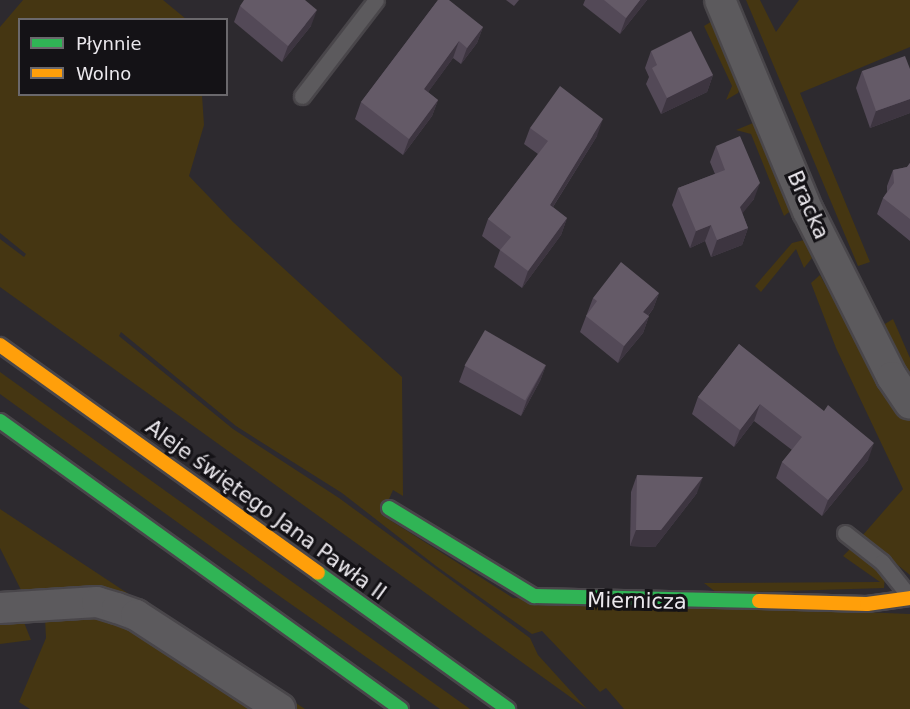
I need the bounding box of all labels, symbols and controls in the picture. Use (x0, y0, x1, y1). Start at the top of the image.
legend (18, 18, 228, 96)
text: Płynnie (76, 33, 142, 54)
text: Wolno (76, 63, 131, 84)
street label: Bracka (782, 167, 834, 243)
street label: Aleje świętego Jana Pawła II (141, 414, 391, 606)
street label: Miernicza (587, 588, 687, 614)

